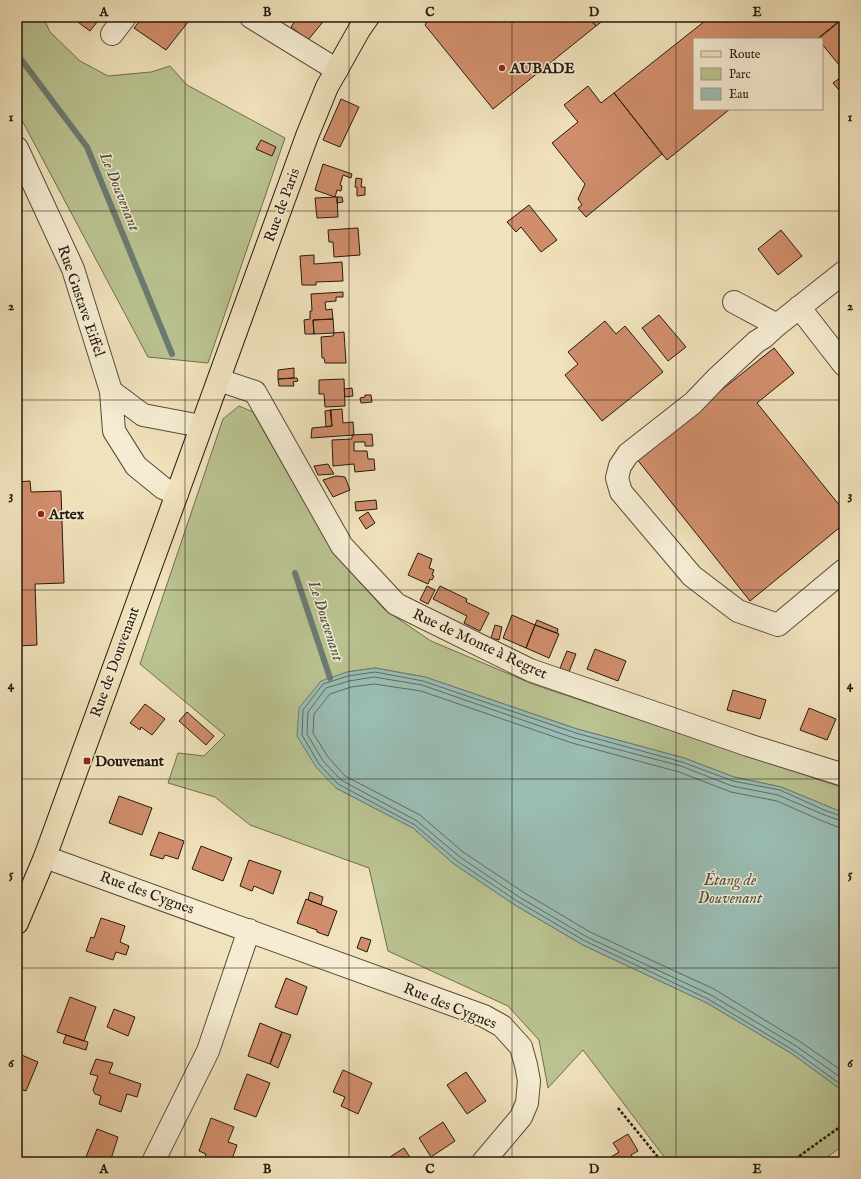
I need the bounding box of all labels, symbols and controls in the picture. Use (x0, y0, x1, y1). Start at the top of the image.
text: A (99, 4, 110, 21)
text: B (263, 4, 272, 21)
text: C (425, 4, 435, 21)
text: D (589, 4, 600, 21)
text: E (752, 4, 762, 21)
legend (693, 38, 823, 110)
text: Route (729, 47, 761, 62)
place label: AUBADE (509, 59, 575, 78)
marker: AUBADE (497, 63, 507, 73)
text: Parc (729, 67, 751, 82)
text: Eau (729, 87, 749, 102)
text: 1 (9, 109, 14, 126)
text: 1 (848, 109, 853, 126)
water label: Le Douvenant (94, 148, 144, 235)
street label: Rue de Paris (260, 165, 304, 245)
street label: Rue Gustave Eiffel (53, 243, 109, 360)
text: 2 (8, 298, 14, 315)
text: 2 (847, 298, 853, 315)
text: 3 (9, 487, 14, 504)
text: 3 (848, 487, 853, 504)
place label: Artex (48, 505, 85, 524)
marker: Artex (36, 509, 46, 519)
water label: Le Douvenant (302, 577, 348, 665)
street label: Rue de Douvenant (86, 604, 144, 720)
street label: Rue de Monte à Regret (410, 604, 550, 684)
text: 4 (8, 677, 15, 694)
text: 4 (847, 677, 854, 694)
place label: Douvenant (95, 752, 165, 771)
marker: Douvenant (82, 756, 92, 766)
text: 5 (9, 866, 14, 883)
text: 5 (848, 866, 853, 883)
street label: Rue des Cygnes (97, 867, 197, 919)
water label: Étang de Douvenant (698, 870, 763, 909)
street label: Rue des Cygnes (401, 979, 499, 1033)
text: 6 (8, 1055, 14, 1072)
text: 6 (847, 1055, 853, 1072)
text: A (99, 1161, 110, 1178)
text: B (263, 1161, 272, 1178)
text: C (425, 1161, 435, 1178)
text: D (589, 1161, 600, 1178)
text: E (752, 1161, 762, 1178)

